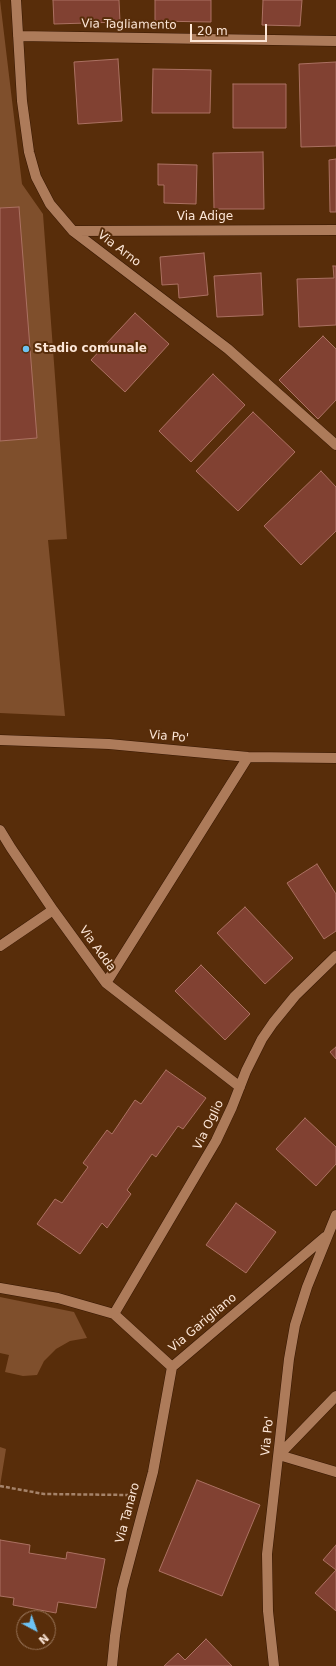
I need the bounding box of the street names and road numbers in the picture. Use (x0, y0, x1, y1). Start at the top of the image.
street label: Via Tagliamento (81, 17, 177, 33)
street label: Via Adige (177, 210, 233, 224)
street label: Via Arno (95, 228, 143, 270)
street label: Via Po' (149, 728, 189, 746)
street label: Via Adda (76, 923, 118, 975)
street label: Via Oglio (191, 1098, 227, 1152)
street label: Via Garigliano (166, 1291, 240, 1355)
street label: Via Po' (259, 1415, 277, 1457)
street label: Via Tanaro (113, 1481, 143, 1545)

